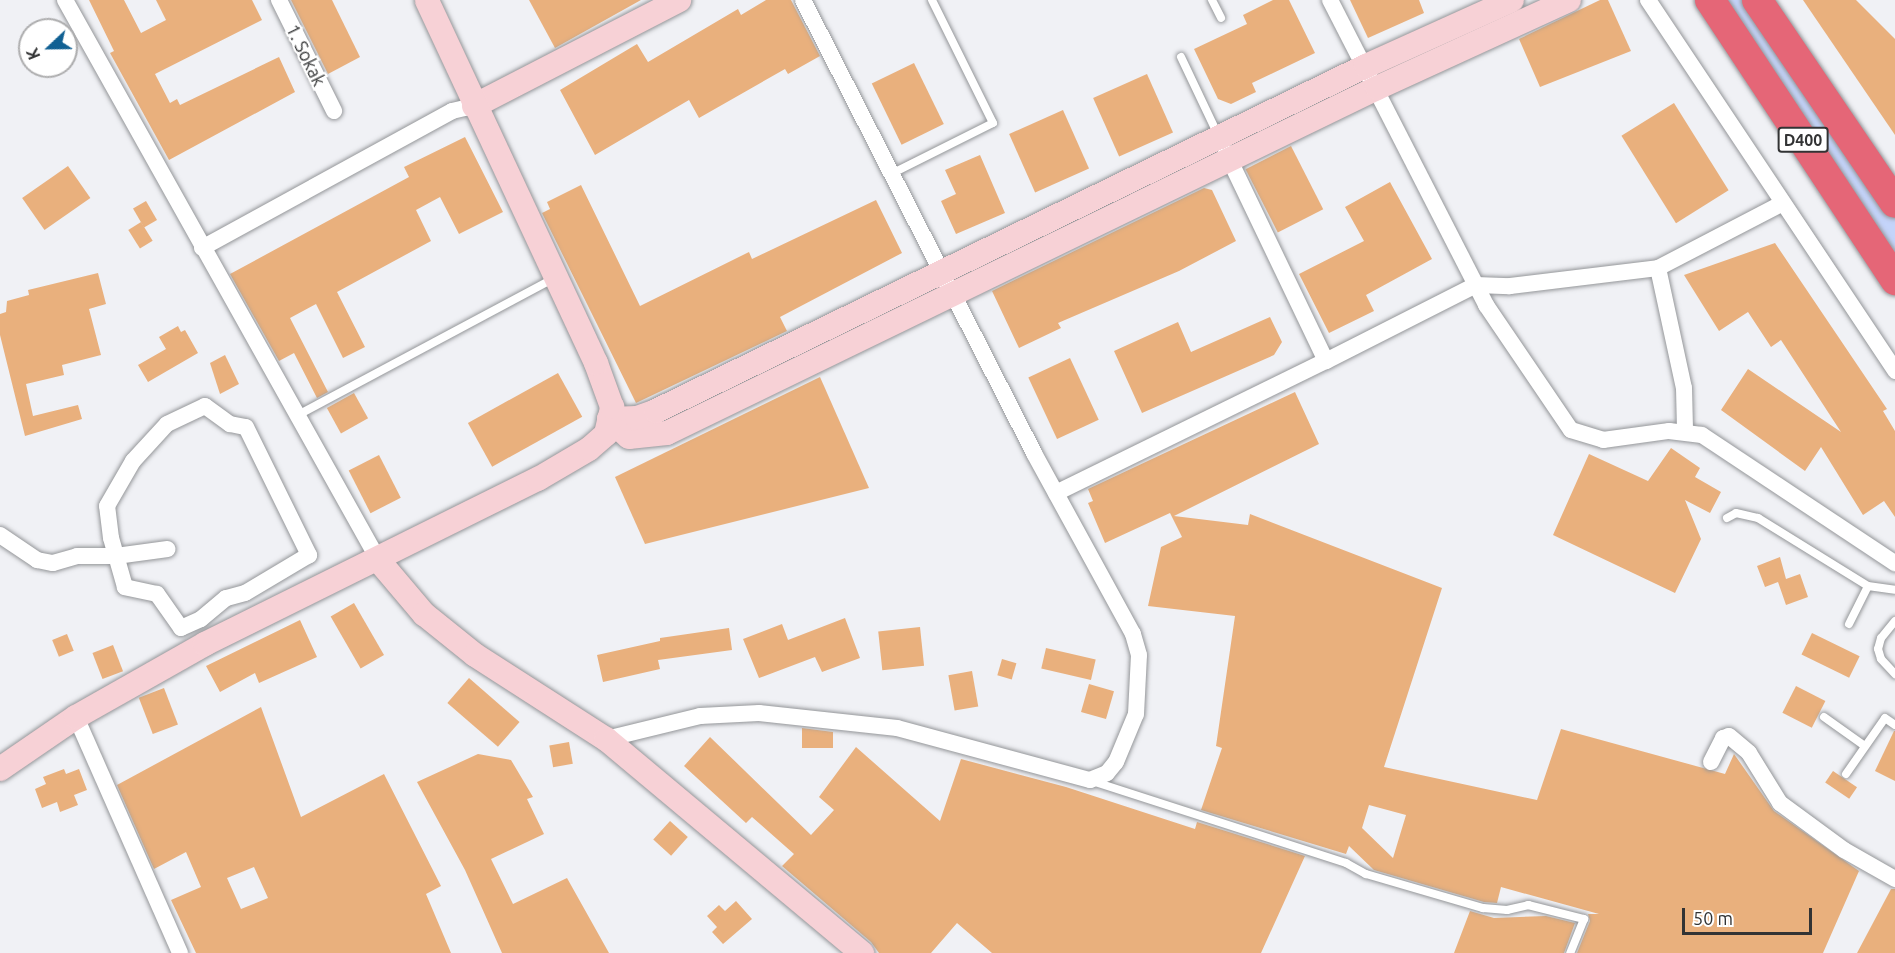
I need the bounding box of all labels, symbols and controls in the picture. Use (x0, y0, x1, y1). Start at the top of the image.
north arrow (18, 18, 78, 78)
street label: 1. Sokak (282, 21, 330, 89)
text: K (23, 46, 44, 62)
road number: D400 (1778, 127, 1828, 153)
scale bar (1685, 896, 1816, 934)
text: 50 m (1693, 908, 1733, 928)

